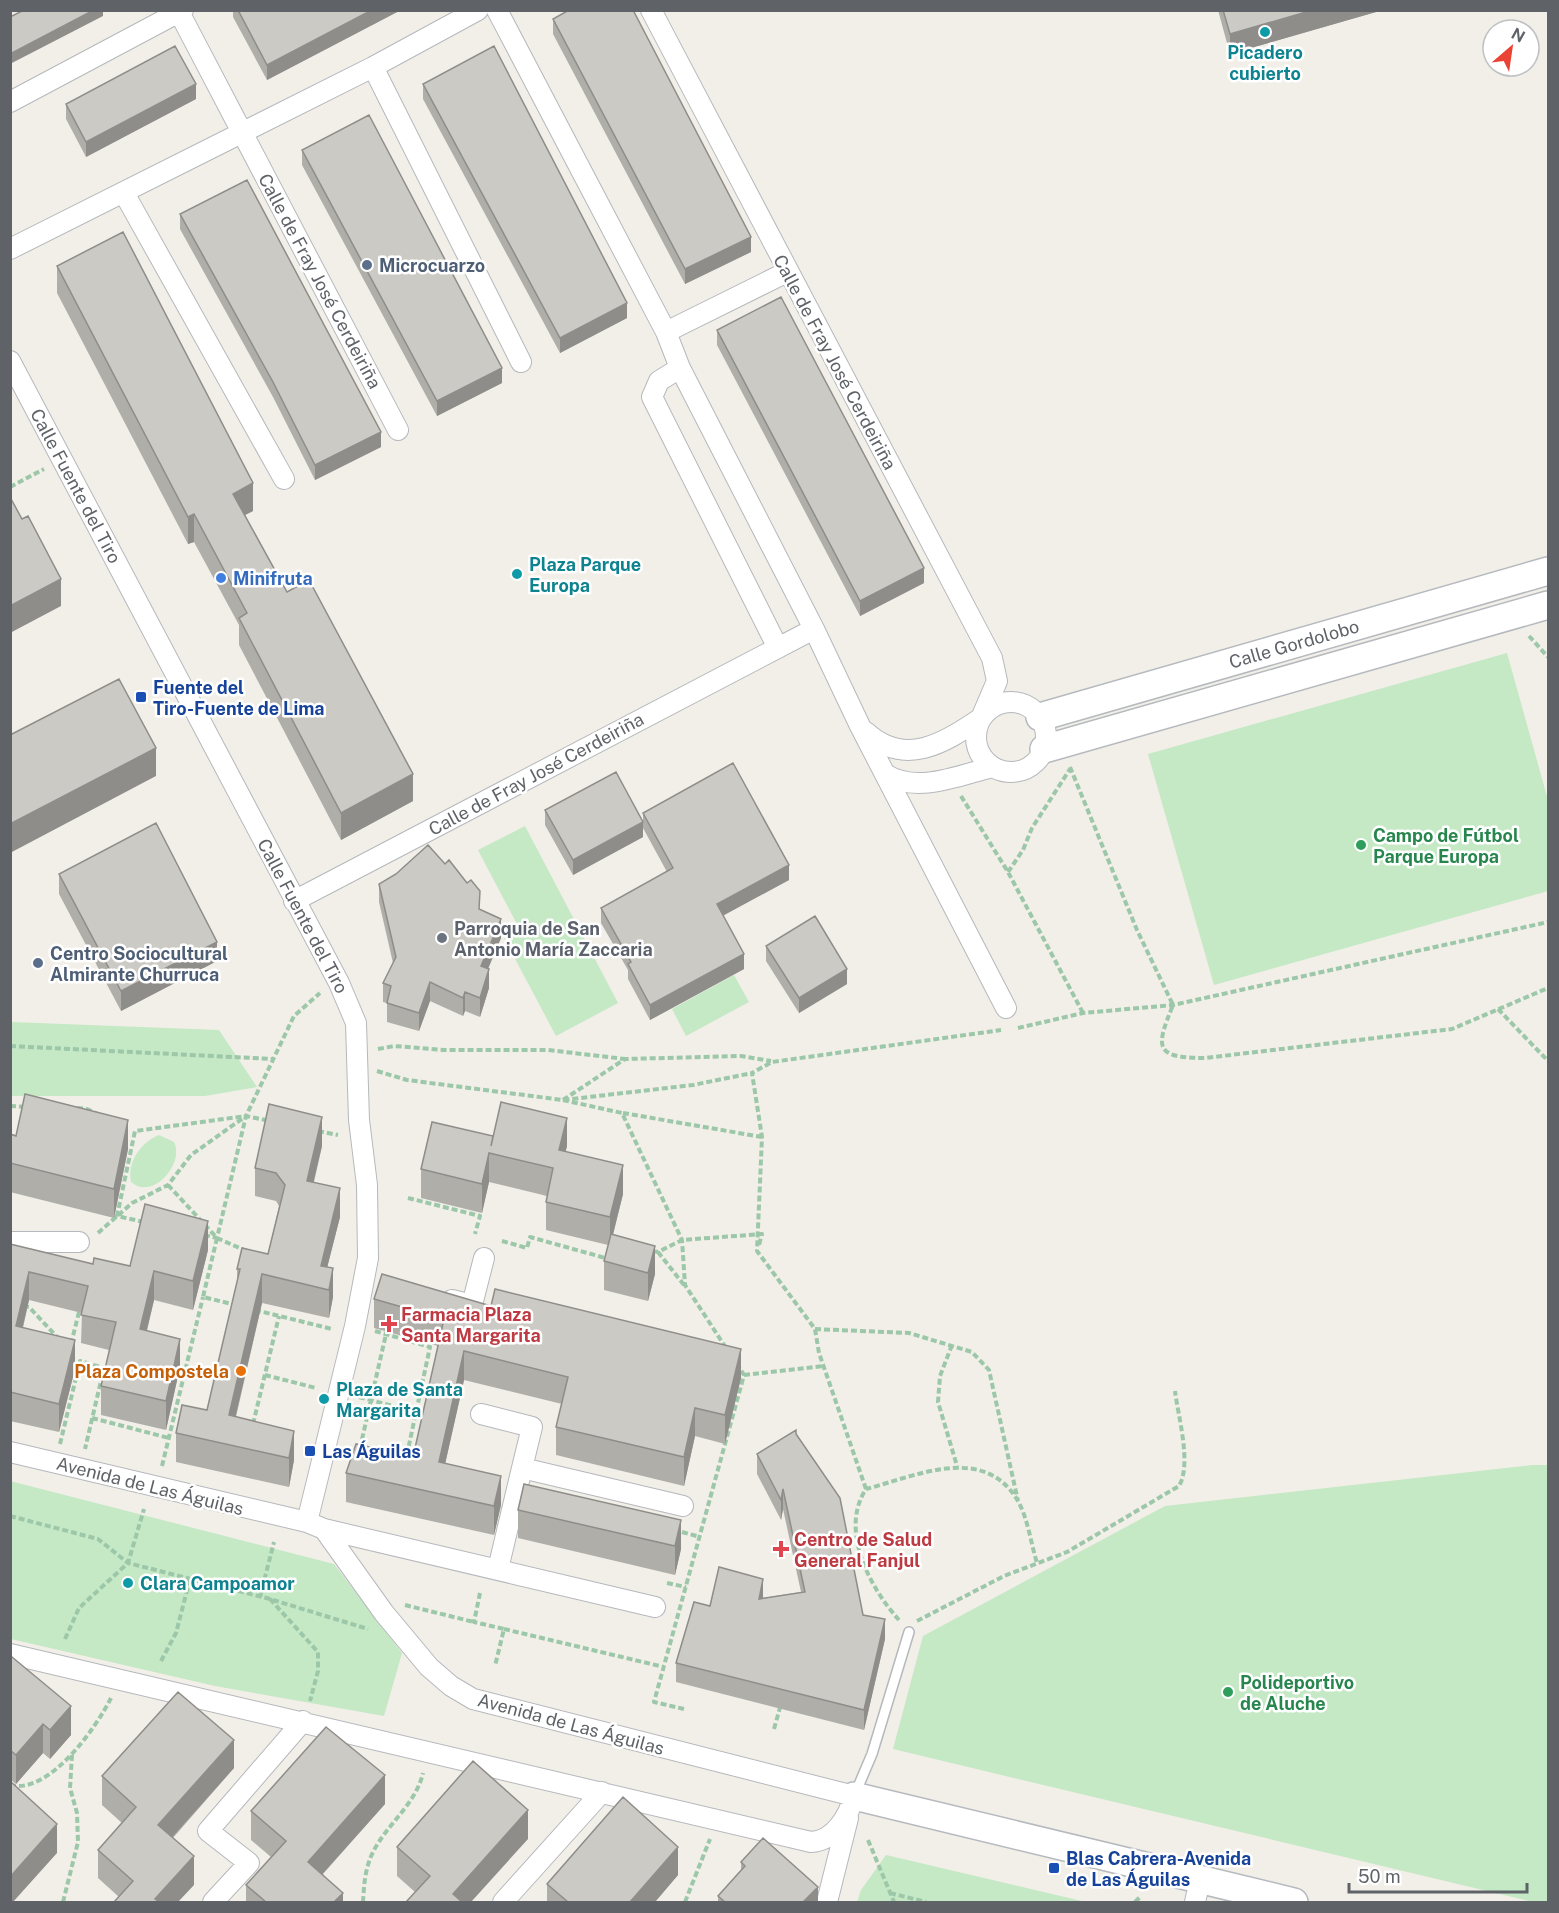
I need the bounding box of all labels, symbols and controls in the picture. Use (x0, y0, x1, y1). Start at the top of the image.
north arrow (1481, 18, 1541, 78)
text: N (1508, 24, 1528, 47)
marker: Picadero cubierto (1258, 25, 1272, 39)
place label: Picadero cubierto (1227, 42, 1303, 84)
street label: Calle de Fray José Cerdeiriña (254, 170, 386, 392)
street label: Calle de Fray José Cerdeiriña (769, 251, 901, 473)
place label: Microcuarzo (379, 255, 485, 276)
marker: Microcuarzo (360, 258, 374, 272)
street label: Calle Fuente del Tiro (26, 405, 126, 567)
place label: Plaza Parque Europa (529, 554, 641, 596)
marker: Plaza Parque Europa (510, 567, 524, 581)
place label: Minifruta (233, 568, 313, 589)
marker: Minifruta (214, 571, 228, 585)
street label: Calle Gordolobo (1227, 615, 1361, 673)
place label: Fuente del Tiro-Fuente de Lima (153, 677, 325, 719)
marker: Fuente del Tiro-Fuente de Lima (134, 690, 148, 704)
street label: Calle de Fray José Cerdeiriña (425, 708, 647, 840)
place label: Campo de Fútbol Parque Europa (1373, 825, 1519, 867)
street label: Calle Fuente del Tiro (253, 835, 353, 997)
marker: Campo de Fútbol Parque Europa (1354, 838, 1368, 852)
place label: Parroquia de San Antonio María Zaccaria (454, 918, 653, 960)
marker: Parroquia de San Antonio María Zaccaria (435, 931, 449, 945)
place label: Centro Sociocultural Almirante Churruca (50, 943, 228, 985)
marker: Centro Sociocultural Almirante Churruca (31, 956, 45, 970)
place label: Farmacia Plaza Santa Margarita (401, 1304, 541, 1346)
marker: Farmacia Plaza Santa Margarita (382, 1317, 396, 1331)
place label: Plaza Compostela (74, 1361, 229, 1382)
marker: Plaza Compostela (234, 1364, 248, 1378)
place label: Plaza de Santa Margarita (336, 1379, 463, 1421)
marker: Plaza de Santa Margarita (317, 1392, 331, 1406)
place label: Las Águilas (322, 1440, 421, 1462)
marker: Las Águilas (303, 1444, 317, 1458)
street label: Avenida de Las Águilas (54, 1452, 246, 1519)
place label: Centro de Salud General Fanjul (794, 1529, 932, 1571)
marker: Centro de Salud General Fanjul (772, 1540, 790, 1558)
place label: Clara Campoamor (140, 1573, 295, 1594)
marker: Clara Campoamor (121, 1576, 135, 1590)
place label: Polideportivo de Aluche (1240, 1672, 1354, 1714)
marker: Polideportivo de Aluche (1221, 1685, 1235, 1699)
street label: Avenida de Las Águilas (476, 1688, 667, 1759)
place label: Blas Cabrera-Avenida de Las Águilas (1066, 1848, 1251, 1890)
scale bar (1349, 1856, 1528, 1894)
marker: Blas Cabrera-Avenida de Las Águilas (1047, 1861, 1061, 1875)
text: 50 m (1358, 1866, 1401, 1887)

